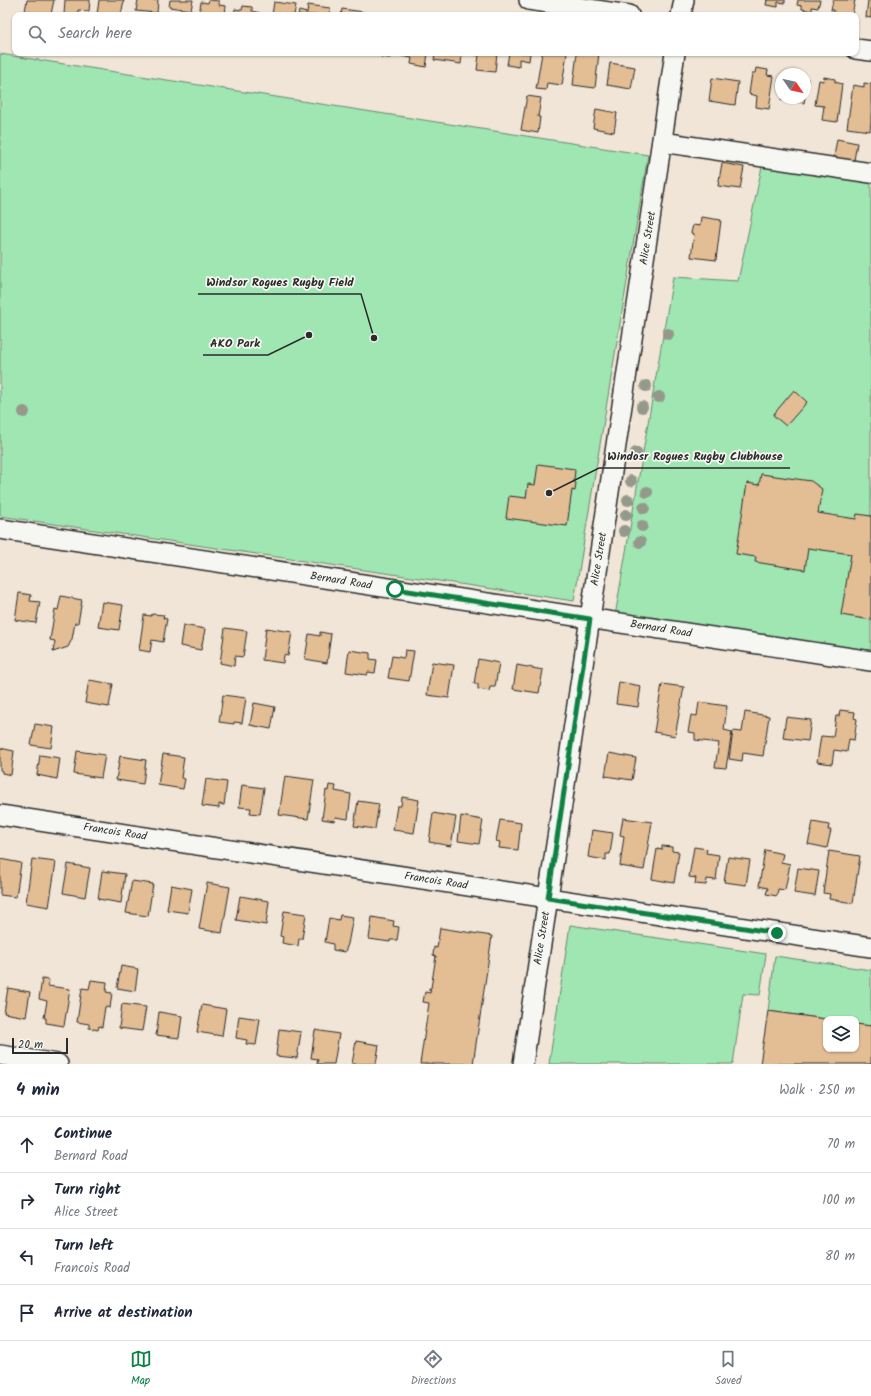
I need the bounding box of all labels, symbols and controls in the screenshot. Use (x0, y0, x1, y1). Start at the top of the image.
search box (12, 12, 859, 56)
text: Search here (58, 22, 132, 46)
icon: search (26, 23, 48, 45)
north arrow (775, 68, 811, 104)
street label: Alice Street (635, 209, 661, 266)
callout: Windsor Rogues Rugby Field (198, 270, 361, 294)
text: Windsor Rogues Rugby Field (206, 273, 354, 292)
callout: AKO Park (203, 331, 268, 355)
text: AKO Park (210, 334, 261, 353)
callout: Windosr Rogues Rugby Clubhouse (599, 444, 790, 468)
text: Windosr Rogues Rugby Clubhouse (607, 447, 783, 466)
street label: Alice Street (586, 530, 612, 587)
street label: Bernard Road (309, 567, 374, 595)
route start (386, 580, 404, 598)
street label: Bernard Road (629, 615, 694, 643)
street label: Francois Road (82, 818, 149, 846)
street label: Francois Road (403, 867, 470, 895)
street label: Alice Street (529, 909, 555, 966)
route end (768, 924, 786, 942)
map controls (823, 1016, 859, 1052)
button: layers (823, 1016, 859, 1052)
scale bar (12, 1036, 68, 1055)
text: 20 m (18, 1036, 43, 1054)
text: 4 min (16, 1077, 60, 1104)
text: Walk · 250 m (779, 1080, 855, 1101)
text: Continue (54, 1122, 112, 1146)
icon: ahead (16, 1134, 38, 1156)
text: 70 m (827, 1134, 855, 1155)
text: Bernard Road (54, 1146, 128, 1167)
text: Turn right (54, 1178, 121, 1202)
icon: right (16, 1190, 38, 1212)
text: 100 m (822, 1190, 855, 1211)
text: Alice Street (54, 1202, 118, 1223)
text: Turn left (54, 1234, 114, 1258)
icon: left (16, 1246, 38, 1268)
text: 80 m (825, 1246, 855, 1267)
text: Francois Road (54, 1258, 130, 1279)
text: Arrive at destination (54, 1301, 193, 1325)
icon: arrive (16, 1302, 38, 1324)
tab: Map (130, 1348, 152, 1390)
tab: Directions (411, 1348, 456, 1390)
tab: Saved (715, 1348, 741, 1390)

